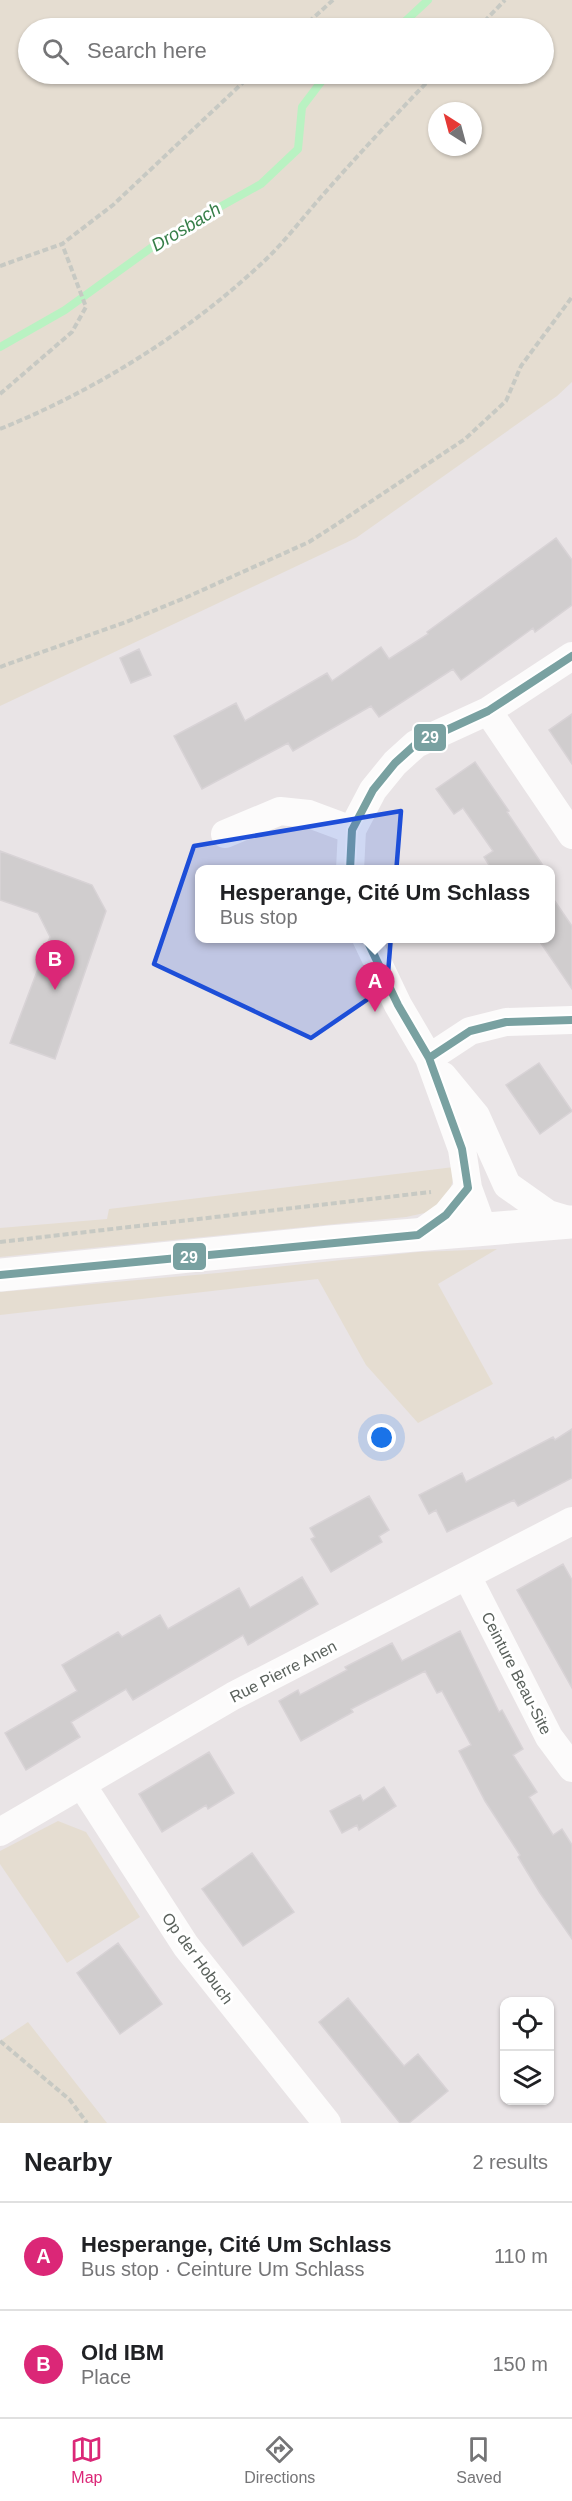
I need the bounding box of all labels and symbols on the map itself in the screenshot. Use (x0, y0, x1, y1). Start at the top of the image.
north arrow (428, 102, 482, 156)
water label: Drosbach (148, 199, 224, 255)
line badge: 29 (413, 723, 447, 752)
text: 29 (421, 729, 439, 746)
pin: B (36, 940, 74, 990)
pin: A (356, 962, 394, 1012)
line badge: 29 (172, 1242, 207, 1271)
text: 29 (180, 1249, 198, 1266)
your location (367, 1423, 396, 1452)
street label: Ceinture Beau-Site (478, 1609, 555, 1737)
street label: Rue Pierre Anen (227, 1637, 339, 1706)
street label: Op der Hobuch (159, 1909, 236, 2007)

